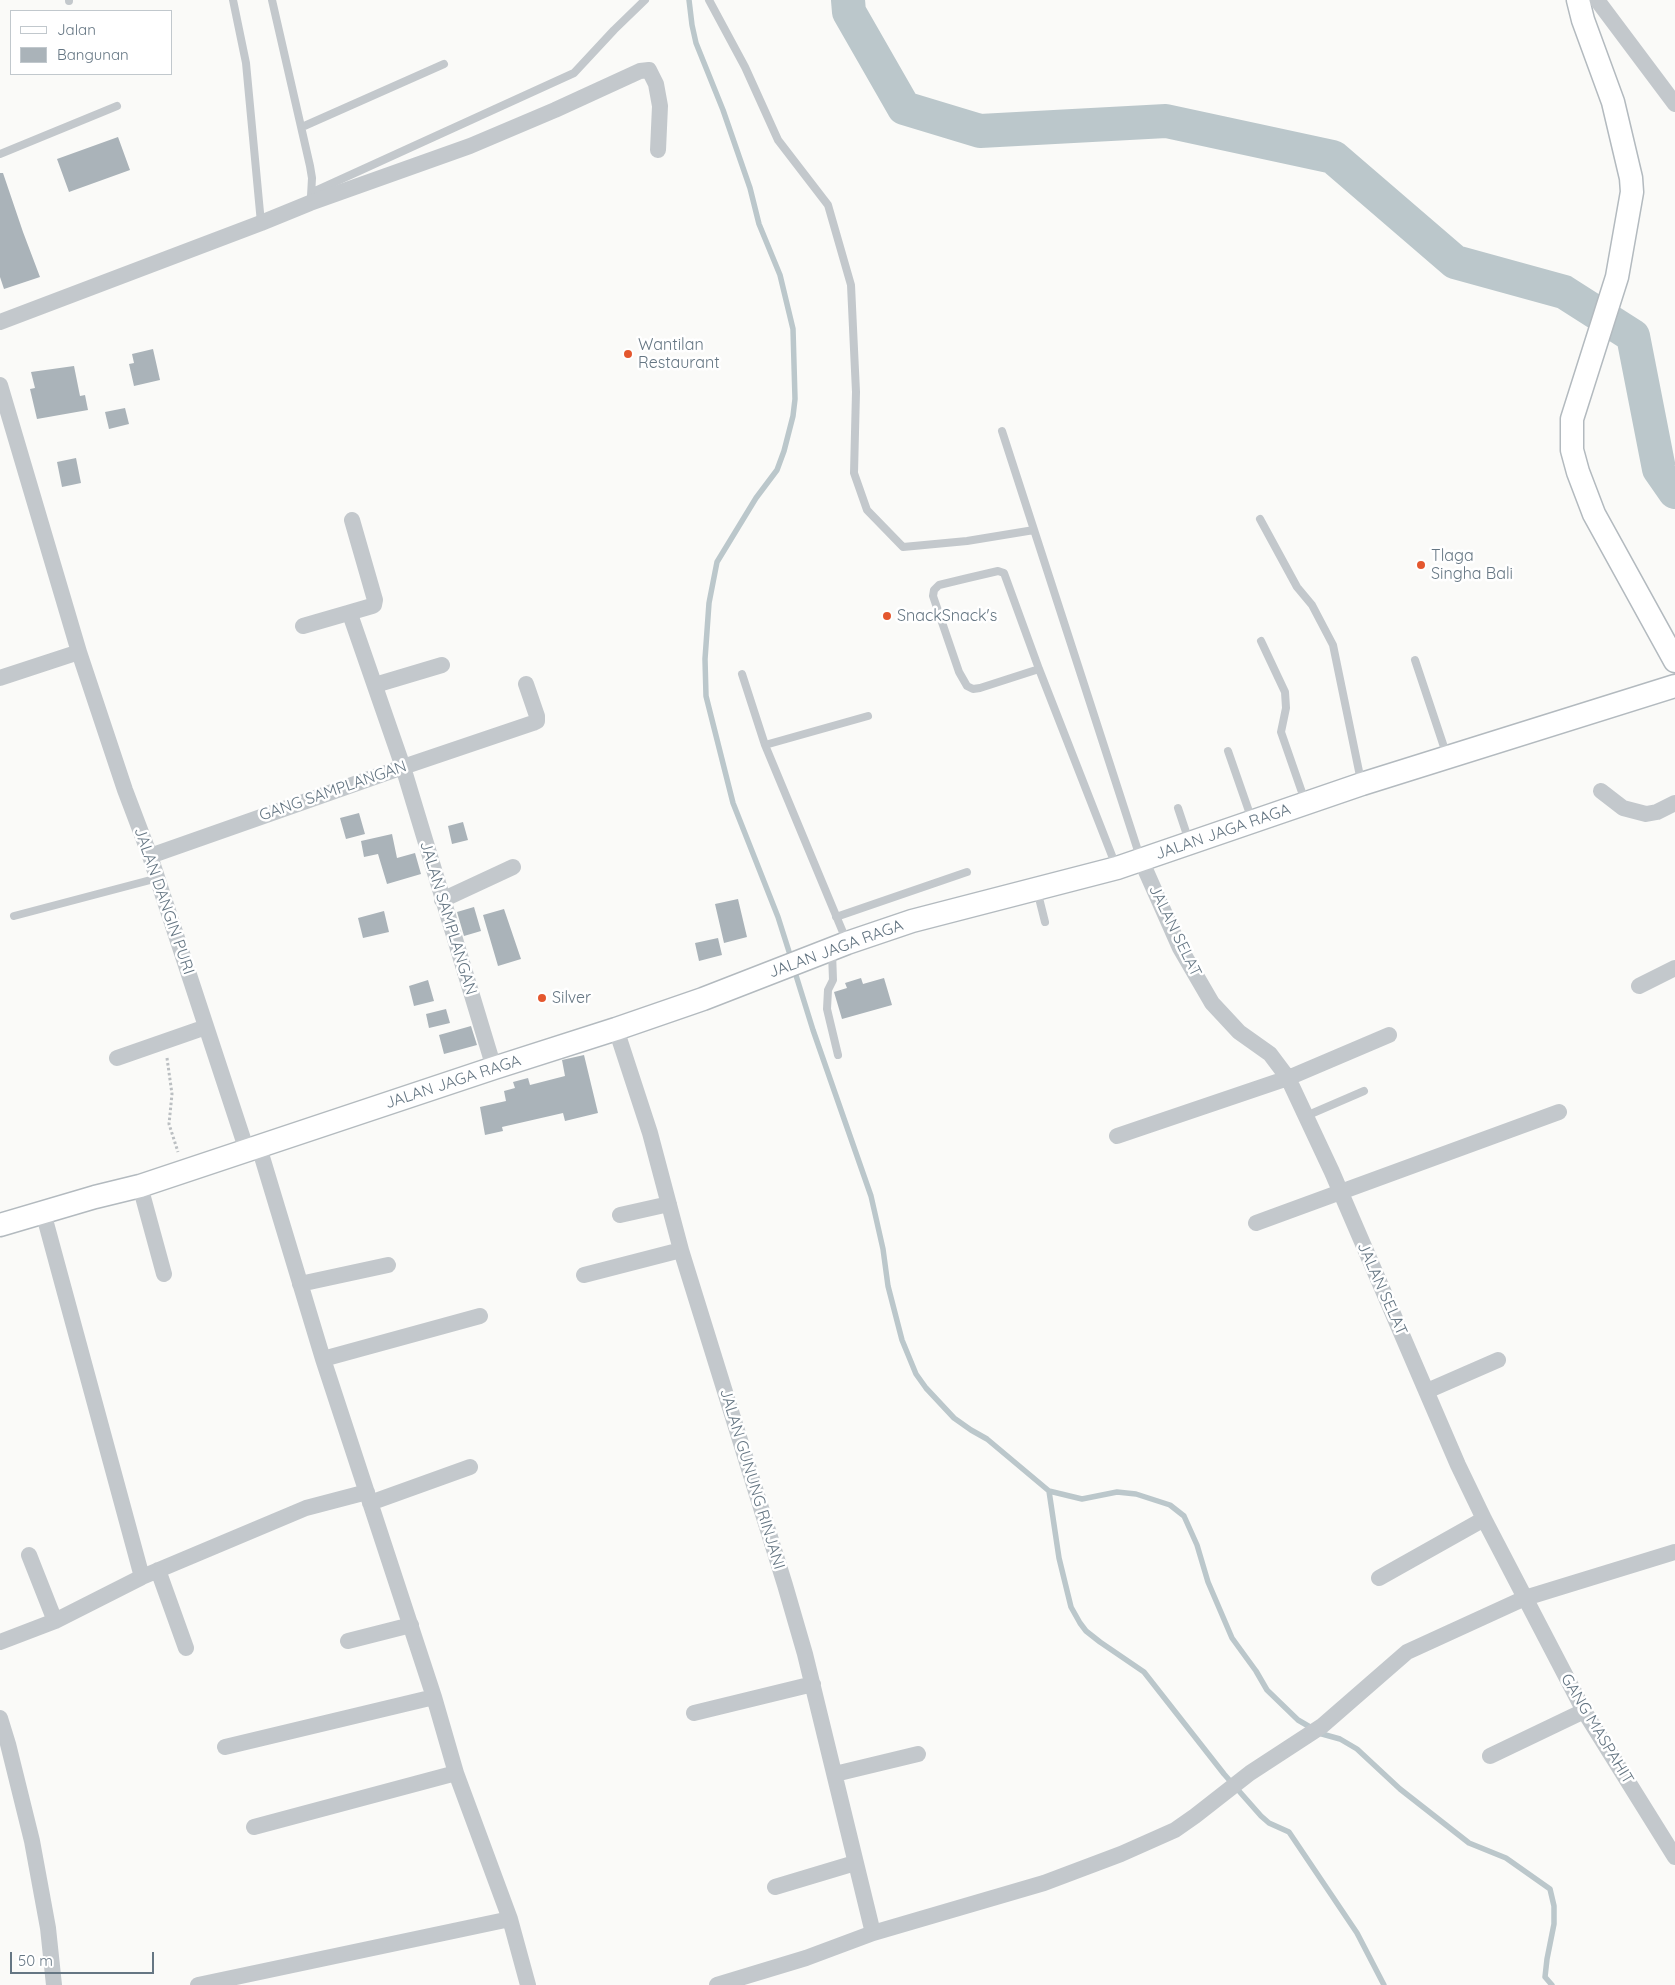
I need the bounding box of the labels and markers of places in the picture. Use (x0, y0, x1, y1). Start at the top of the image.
place label: Wantilan Restaurant (638, 335, 720, 373)
marker: Wantilan Restaurant (622, 348, 634, 360)
place label: Tlaga Singha Bali (1431, 546, 1513, 584)
marker: Tlaga Singha Bali (1415, 559, 1427, 571)
place label: SnackSnack's (897, 606, 997, 626)
marker: SnackSnack's (881, 610, 893, 622)
place label: Silver (552, 988, 591, 1008)
marker: Silver (536, 992, 548, 1004)

